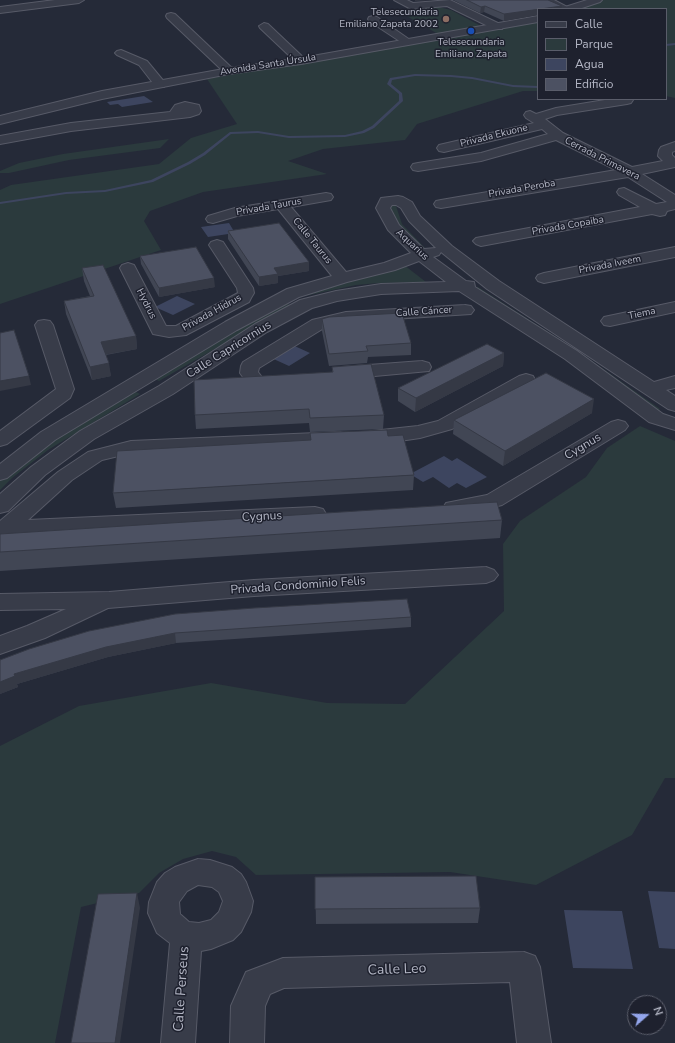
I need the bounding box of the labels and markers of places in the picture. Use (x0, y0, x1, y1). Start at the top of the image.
place label: Telesecundaria Emiliano Zapata 2002 (339, 7, 438, 30)
marker: Telesecundaria Emiliano Zapata 2002 (441, 14, 451, 24)
marker: Telesecundaria Emiliano Zapata (466, 26, 476, 36)
place label: Telesecundaria Emiliano Zapata (435, 37, 507, 60)

